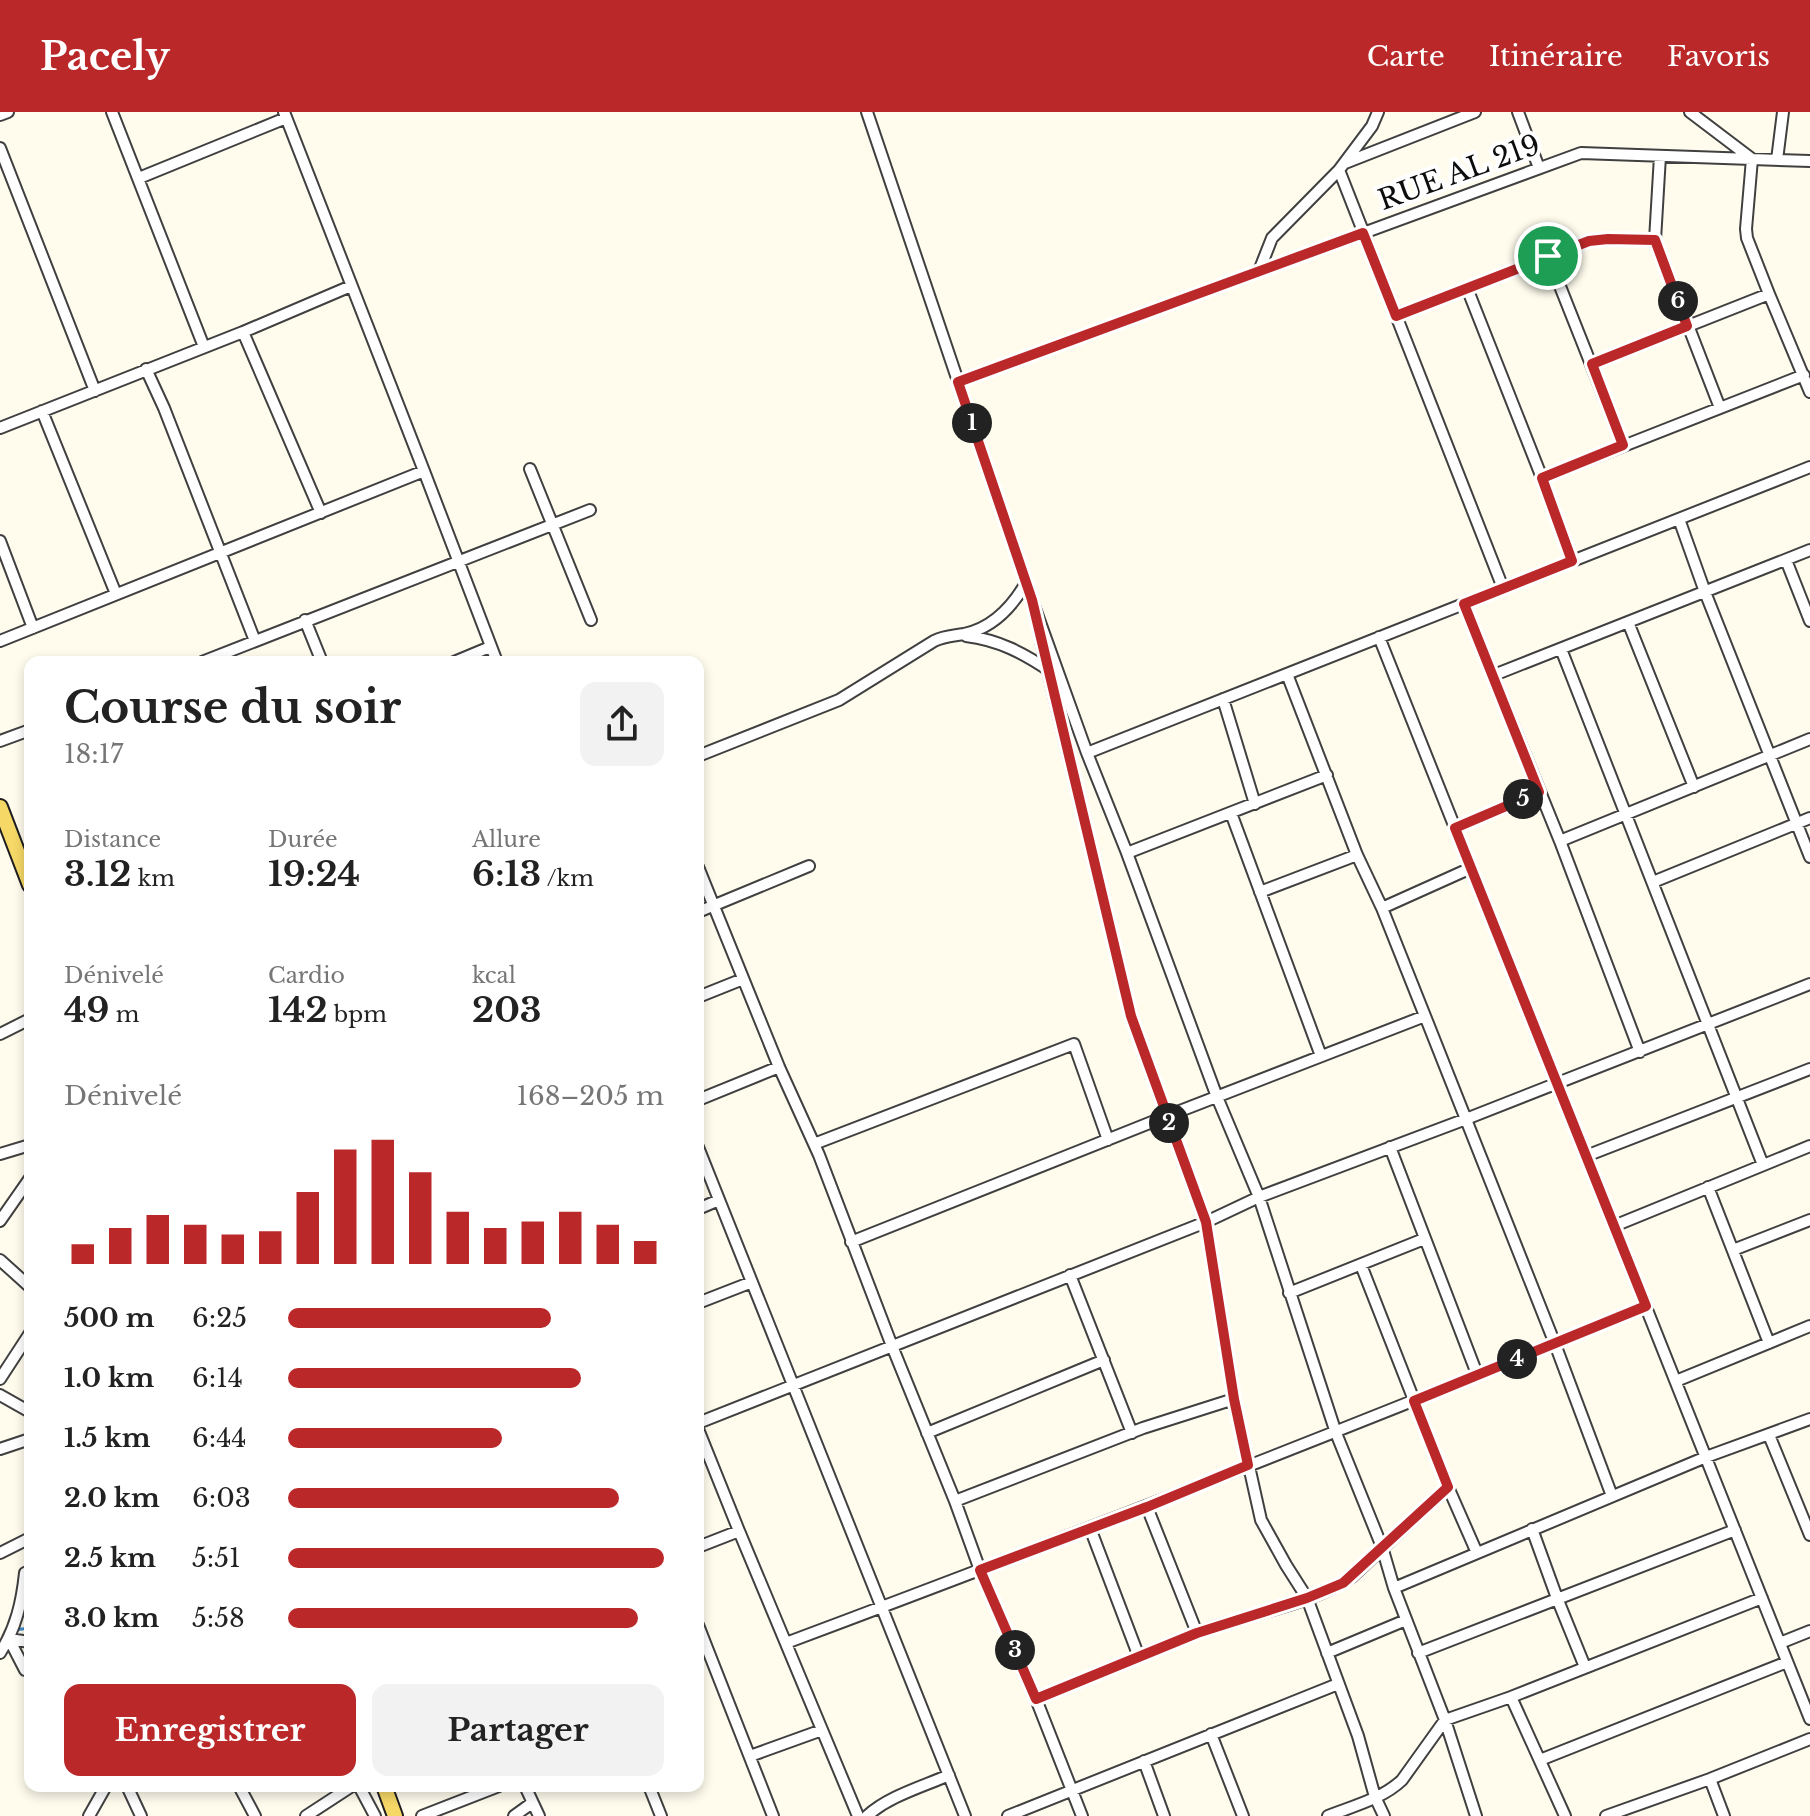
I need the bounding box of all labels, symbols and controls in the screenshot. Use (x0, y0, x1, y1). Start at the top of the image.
text: Pacely (40, 33, 170, 80)
text: Carte (1367, 39, 1445, 74)
text: Itinéraire (1489, 39, 1623, 74)
text: Favoris (1667, 39, 1770, 74)
street label: RUE AL 219 (1373, 127, 1545, 218)
pin (1514, 222, 1582, 290)
icon: arrive (1526, 234, 1570, 278)
pin: 6 (1658, 281, 1698, 321)
text: 6 (1671, 287, 1685, 314)
pin: 1 (952, 403, 992, 443)
text: 1 (967, 409, 977, 436)
text: Course du soir (64, 680, 401, 735)
button: share (580, 682, 664, 766)
text: 18:17 (64, 738, 123, 770)
pin: 5 (1503, 779, 1543, 819)
text: 5 (1516, 785, 1530, 812)
text: Distance (64, 826, 161, 853)
text: Durée (268, 826, 338, 853)
text: Allure (472, 826, 541, 853)
text: 3.12 (64, 853, 131, 895)
text: 19:24 (268, 853, 360, 895)
text: 6:13 (472, 853, 541, 895)
text: km (131, 865, 175, 892)
text: /km (541, 865, 594, 892)
text: Dénivelé (64, 962, 164, 989)
text: Cardio (268, 962, 345, 989)
text: kcal (472, 962, 516, 989)
text: 49 (64, 989, 110, 1031)
text: 142 (268, 989, 328, 1031)
text: 203 (472, 989, 541, 1031)
text: m (110, 1001, 139, 1028)
text: bpm (328, 1001, 387, 1028)
text: Dénivelé (64, 1080, 182, 1112)
text: 168–205 m (516, 1080, 664, 1112)
pin: 2 (1149, 1103, 1189, 1143)
text: 2 (1162, 1109, 1176, 1136)
text: 500 m (64, 1302, 154, 1334)
text: 6:25 (192, 1302, 247, 1334)
pin: 4 (1497, 1339, 1537, 1379)
text: 4 (1510, 1345, 1524, 1372)
text: 1.0 km (64, 1362, 154, 1394)
text: 6:14 (192, 1362, 243, 1394)
text: 1.5 km (64, 1422, 151, 1454)
text: 6:44 (192, 1422, 247, 1454)
text: 2.0 km (64, 1482, 160, 1514)
text: 6:03 (192, 1482, 251, 1514)
text: 2.5 km (64, 1542, 156, 1574)
text: 5:51 (192, 1542, 241, 1574)
text: 3.0 km (64, 1602, 159, 1634)
text: 5:58 (192, 1602, 245, 1634)
pin: 3 (995, 1630, 1035, 1670)
text: 3 (1008, 1636, 1022, 1663)
button: Enregistrer (64, 1684, 356, 1776)
button: Partager (372, 1684, 664, 1776)

